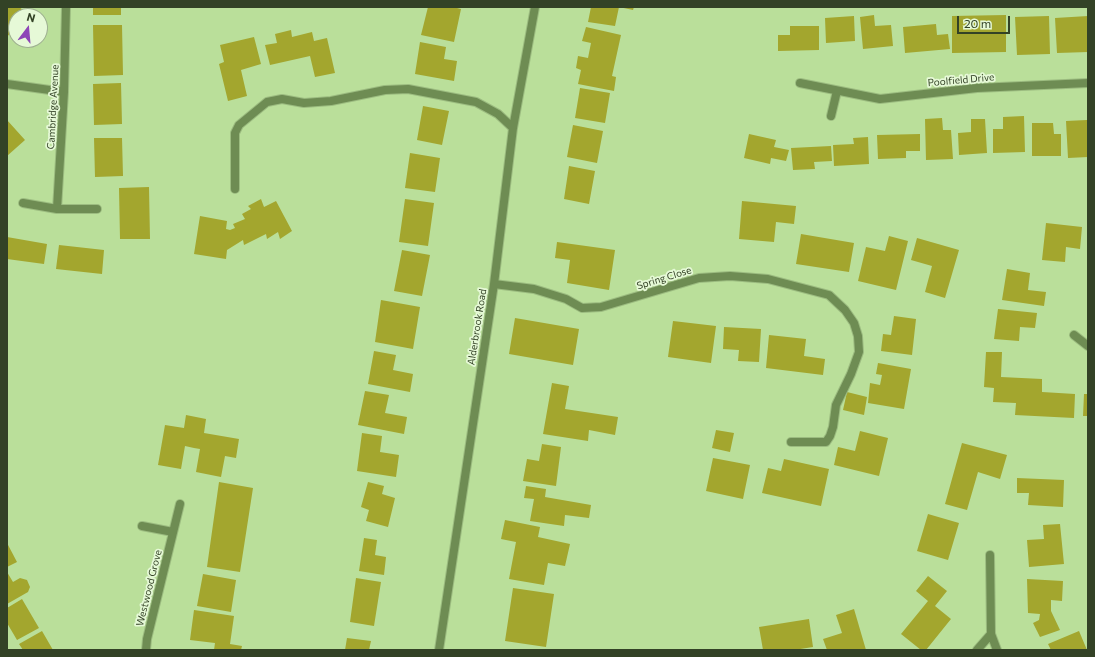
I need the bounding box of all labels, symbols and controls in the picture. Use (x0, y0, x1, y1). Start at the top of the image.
north arrow (8, 8, 48, 48)
scale bar (959, 8, 1012, 34)
text: N (25, 10, 37, 24)
text: 20 m (964, 16, 991, 30)
street label: Cambridge Avenue (45, 64, 61, 150)
street label: Poolfield Drive (927, 71, 995, 89)
street label: Spring Close (635, 264, 693, 292)
street label: Alderbrook Road (465, 288, 489, 366)
street label: Westwood Grove (134, 549, 164, 627)

